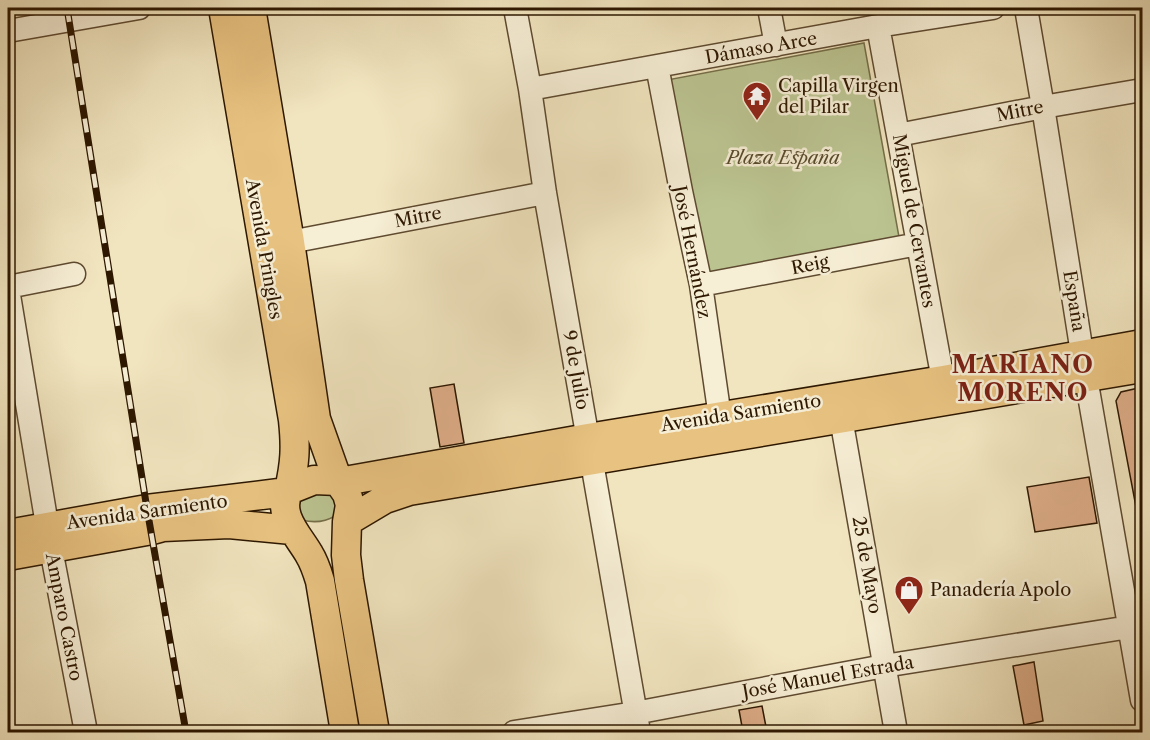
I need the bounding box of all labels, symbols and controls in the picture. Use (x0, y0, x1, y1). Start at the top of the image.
street label: Dámaso Arce (703, 27, 819, 69)
place label: Capilla Virgen del Pilar (778, 75, 899, 118)
temple icon: Capilla Virgen del Pilar (741, 80, 773, 122)
street label: Mitre (995, 96, 1045, 126)
street label: Miguel de Cervantes (888, 132, 940, 310)
park label: Plaza España (724, 147, 840, 169)
street label: Avenida Pringles (241, 176, 287, 321)
street label: José Hernández (668, 181, 716, 320)
street label: Mitre (393, 202, 443, 232)
street label: Reig (789, 250, 831, 279)
street label: España (1058, 269, 1090, 334)
street label: 9 de Julio (558, 329, 594, 411)
district label: MARIANO MORENO (952, 350, 1094, 407)
street label: Avenida Sarmiento (658, 389, 823, 437)
street label: Avenida Sarmiento (64, 490, 229, 534)
street label: 25 de Mayo (848, 515, 886, 615)
street label: Amparo Castro (41, 550, 87, 683)
shop icon: Panadería Apolo (893, 574, 925, 616)
place label: Panadería Apolo (930, 579, 1071, 601)
street label: José Manuel Estrada (737, 651, 916, 703)

